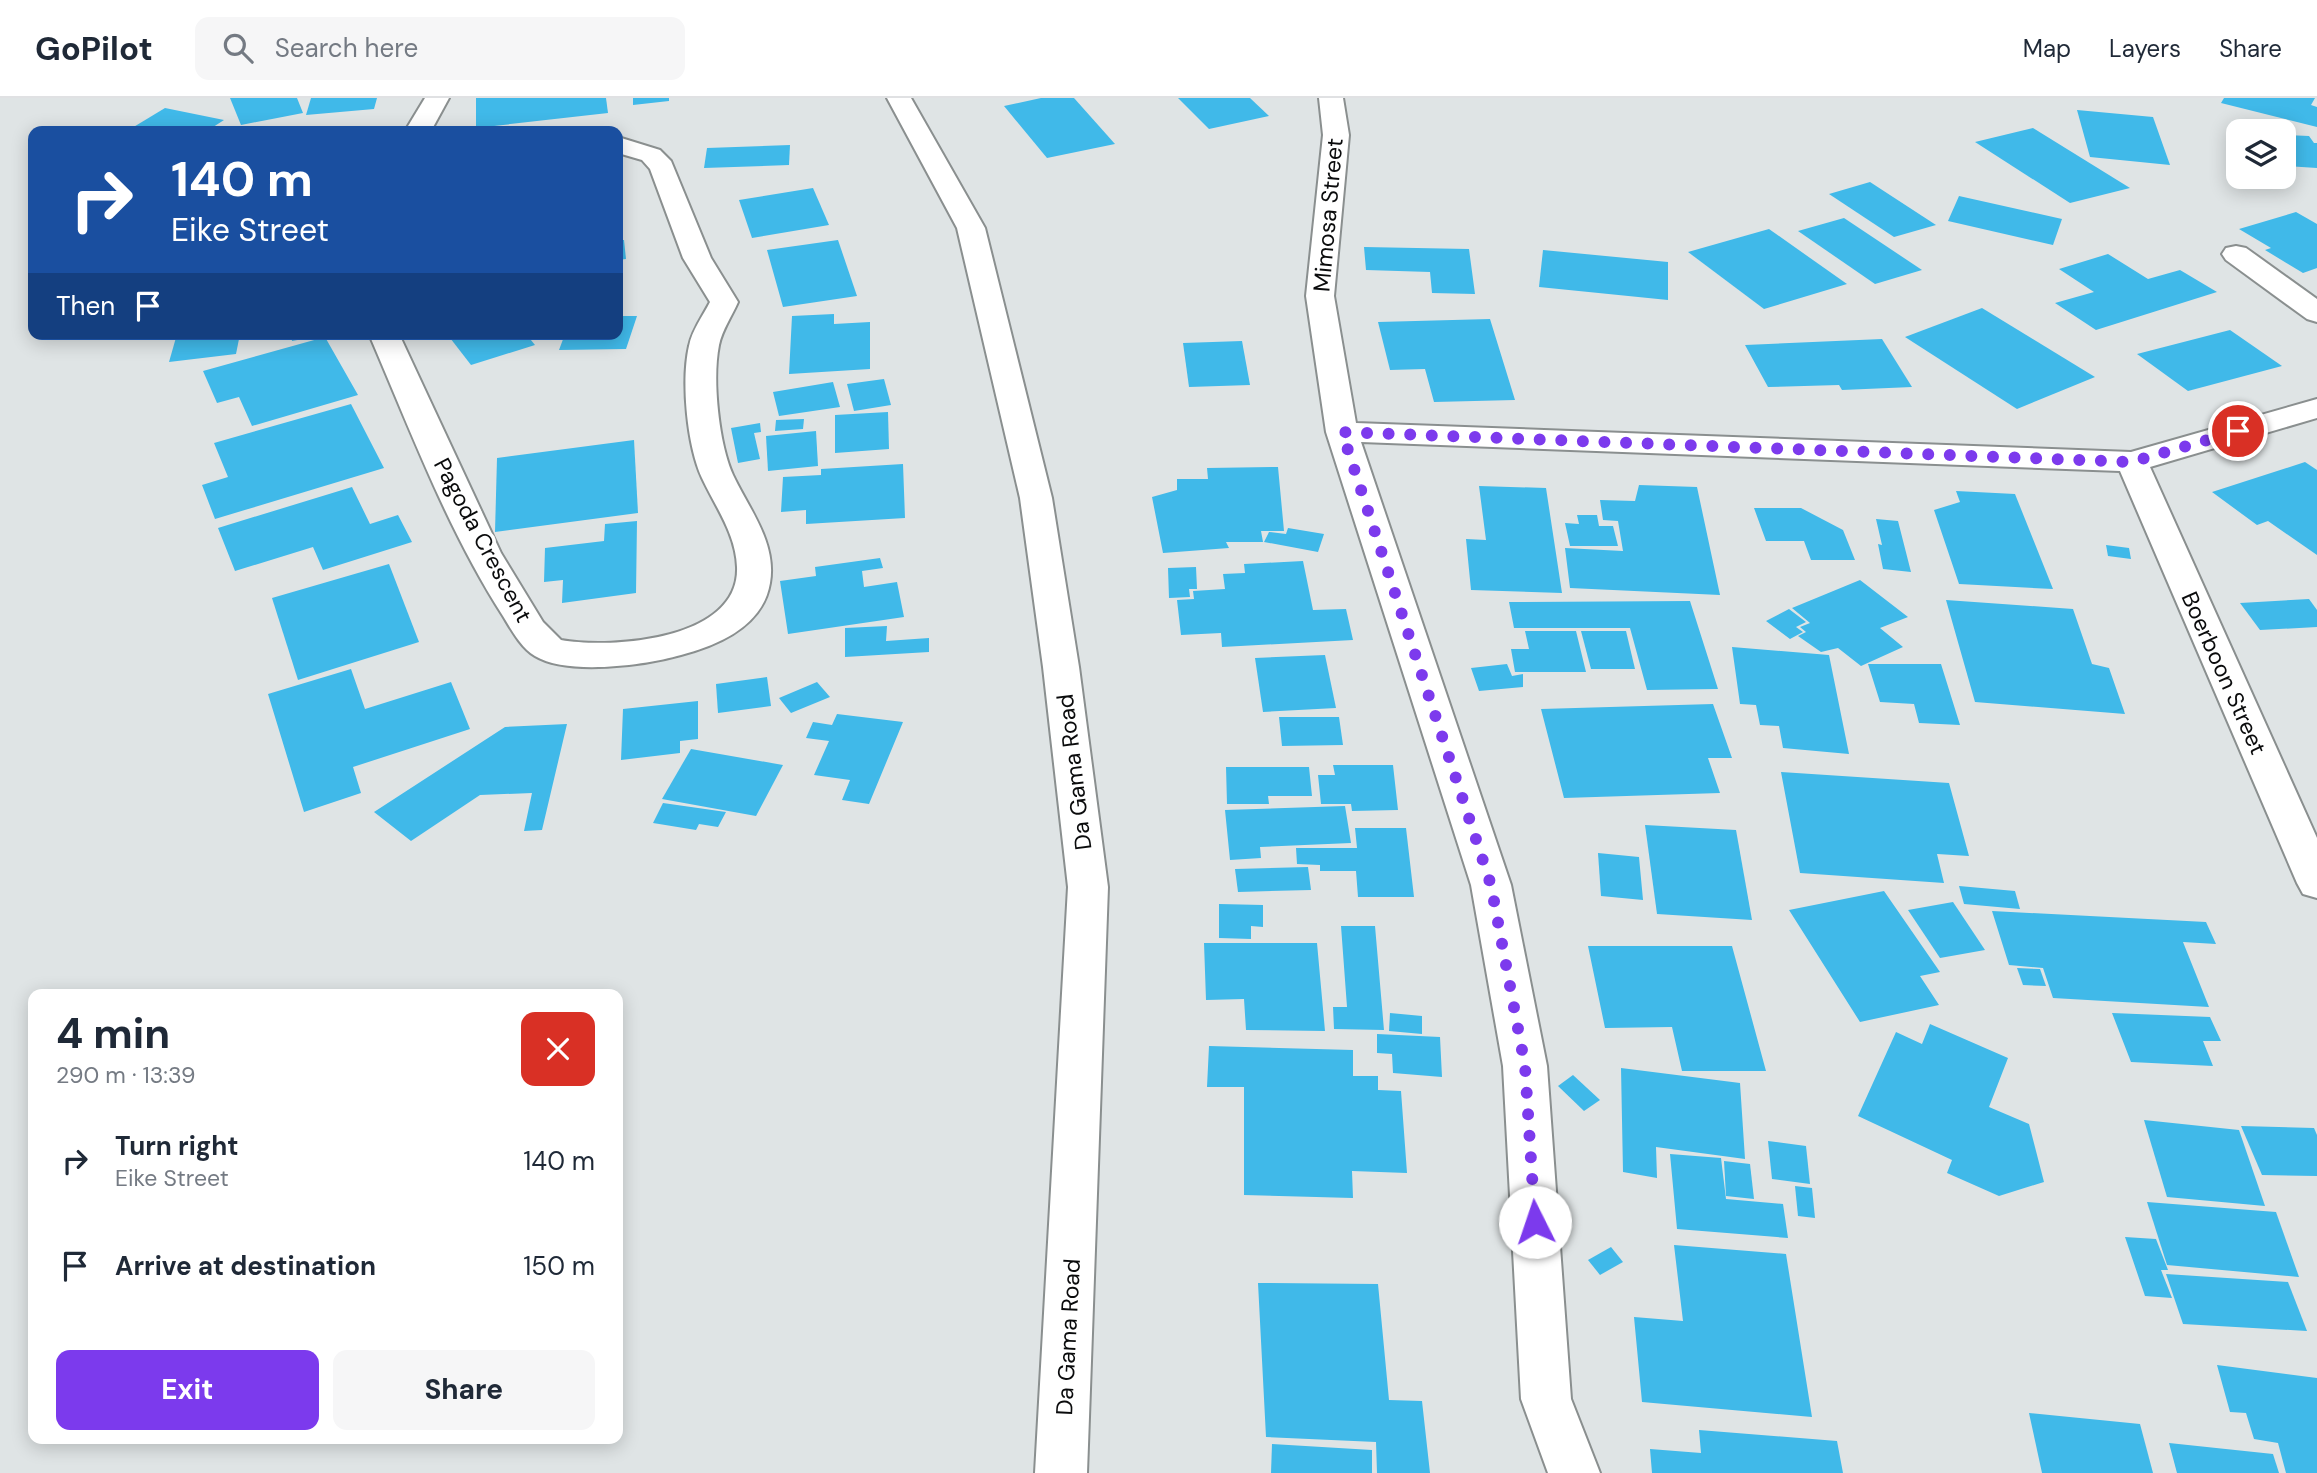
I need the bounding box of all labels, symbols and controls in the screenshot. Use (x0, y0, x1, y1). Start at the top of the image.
search box (195, 17, 685, 80)
text: GoPilot (35, 27, 153, 70)
icon: search (219, 29, 257, 67)
text: Search here (275, 31, 418, 65)
text: Map (2023, 33, 2071, 64)
text: Layers (2109, 33, 2181, 64)
text: Share (2219, 33, 2282, 64)
map controls (2226, 119, 2296, 189)
button: layers (2226, 119, 2296, 189)
street label: Mimosa Street (1306, 137, 1350, 293)
text: 140 m (171, 147, 313, 211)
icon: right (56, 154, 147, 245)
text: Eike Street (171, 209, 329, 251)
icon: arrive (129, 287, 167, 325)
text: Then (56, 289, 115, 323)
pin (2208, 401, 2268, 461)
icon: arrive (2219, 412, 2257, 450)
street label: Pagoda Crescent (427, 453, 539, 627)
street label: Boerboon Street (2175, 587, 2273, 759)
street label: Da Gama Road (1050, 692, 1098, 852)
text: 4 min (56, 1006, 170, 1061)
button: close (521, 1012, 595, 1086)
text: 290 m · 13:39 (56, 1060, 195, 1090)
text: Turn right (115, 1129, 239, 1163)
icon: right (56, 1142, 94, 1180)
text: 140 m (523, 1144, 595, 1178)
text: Eike Street (115, 1163, 229, 1193)
position arrow (1498, 1185, 1572, 1259)
icon: arrive (56, 1247, 94, 1285)
text: Arrive at destination (115, 1249, 376, 1283)
text: 150 m (523, 1249, 595, 1283)
street label: Da Gama Road (1049, 1258, 1087, 1416)
button: Exit (56, 1350, 319, 1430)
button: Share (333, 1350, 595, 1430)

